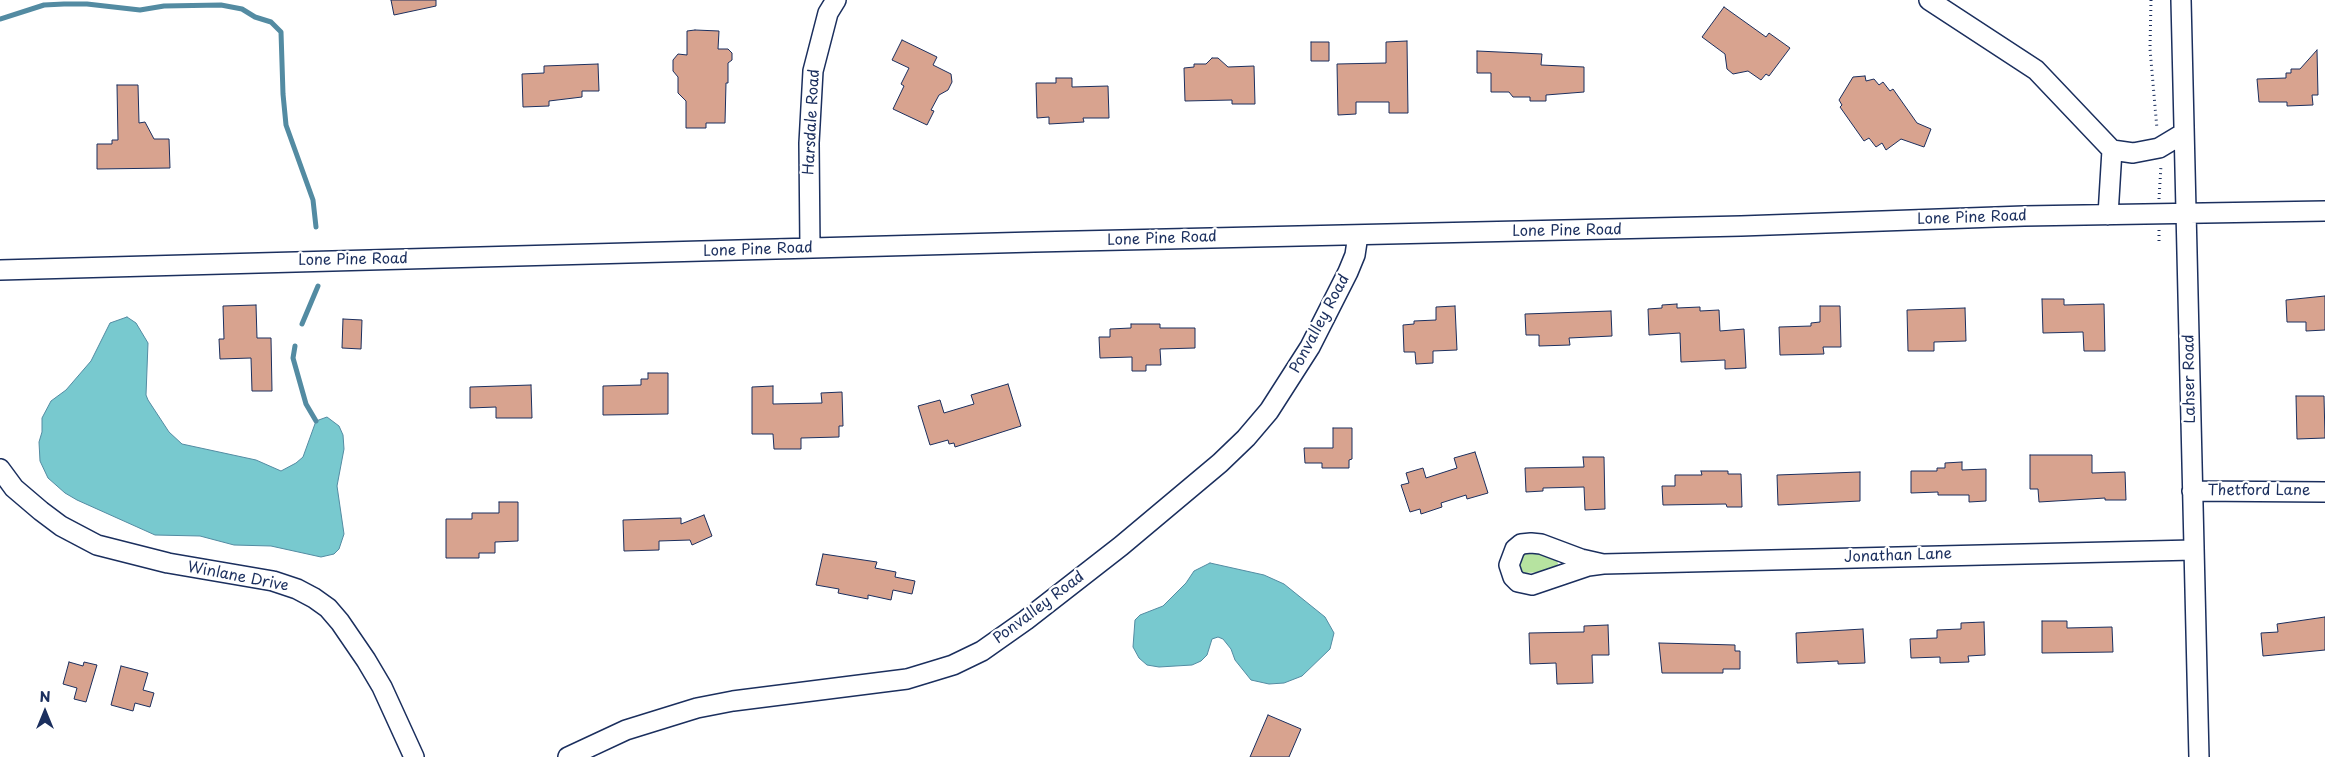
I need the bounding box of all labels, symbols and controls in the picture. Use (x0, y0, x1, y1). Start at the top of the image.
street label: Harsdale Road (800, 68, 824, 176)
street label: Lone Pine Road (1917, 207, 2027, 229)
street label: Lone Pine Road (1512, 221, 1622, 241)
street label: Lone Pine Road (1107, 228, 1217, 250)
street label: Lone Pine Road (703, 239, 813, 261)
street label: Lone Pine Road (298, 250, 408, 270)
street label: Ponvalley Road (1286, 272, 1354, 376)
street label: Lahser Road (2180, 334, 2200, 424)
street label: Thetford Lane (2208, 482, 2310, 500)
street label: Jonathan Lane (1844, 545, 1952, 567)
street label: Winlane Drive (186, 558, 290, 596)
street label: Ponvalley Road (990, 568, 1088, 648)
text: N (39, 686, 51, 707)
north arrow (20, 687, 70, 737)

